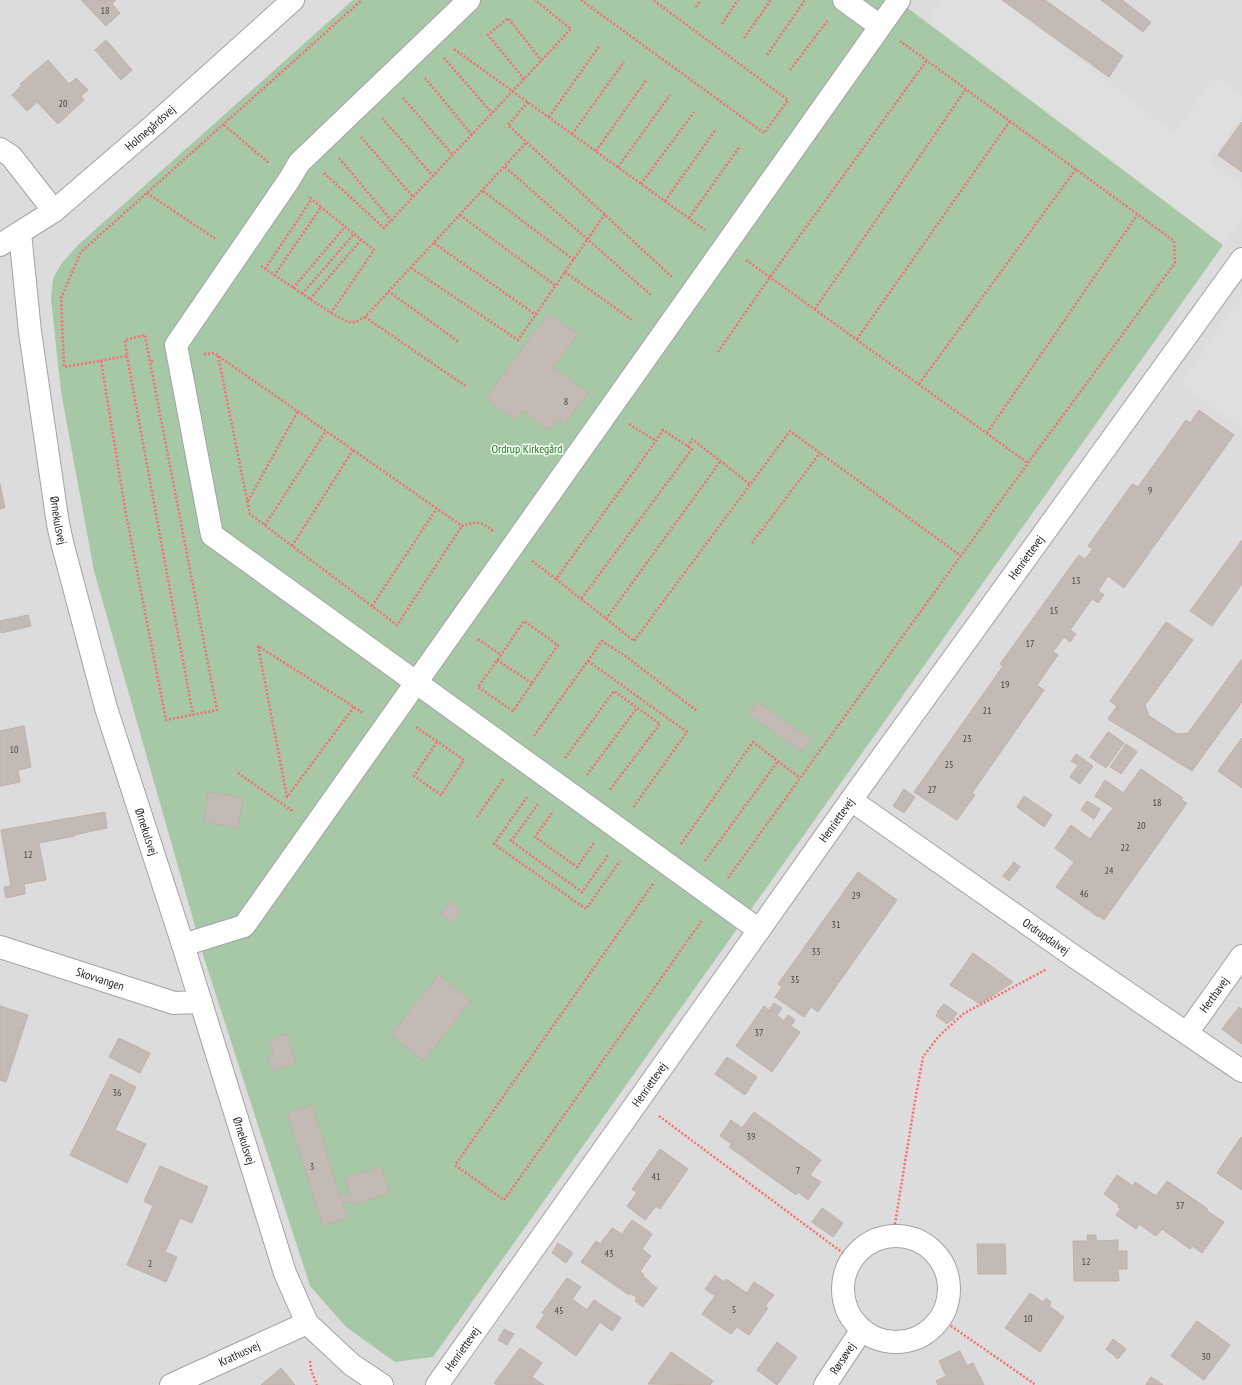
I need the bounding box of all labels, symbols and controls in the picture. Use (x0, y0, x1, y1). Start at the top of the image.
house number: 18 (101, 4, 110, 17)
house number: 20 (59, 97, 68, 110)
street label: Holmegårdsvej (122, 102, 178, 154)
house number: 8 (564, 395, 568, 408)
park label: Ordrup Kirkegård (491, 441, 563, 456)
house number: 9 (1148, 484, 1152, 497)
street label: Ørnekulsvej (47, 495, 70, 546)
street label: Henriettevej (1005, 532, 1047, 582)
house number: 13 (1072, 574, 1081, 587)
house number: 15 (1050, 604, 1059, 617)
house number: 17 (1026, 637, 1035, 650)
house number: 19 (1001, 678, 1010, 691)
house number: 21 (983, 704, 992, 717)
house number: 23 (963, 732, 972, 745)
house number: 10 (10, 743, 19, 756)
house number: 25 (945, 758, 954, 771)
house number: 27 (928, 783, 937, 796)
street label: Henriettevej (815, 795, 857, 845)
house number: 18 (1153, 796, 1162, 809)
street label: Ørnekulsvej (132, 806, 161, 857)
house number: 20 (1137, 819, 1146, 832)
house number: 22 (1121, 841, 1130, 854)
house number: 12 (24, 848, 33, 861)
house number: 24 (1105, 864, 1114, 877)
house number: 46 (1080, 887, 1089, 900)
house number: 29 (852, 889, 861, 902)
street label: Ordrupdalvej (1020, 915, 1073, 958)
house number: 31 (832, 918, 841, 931)
house number: 33 (812, 945, 821, 958)
street label: Skovvangen (74, 964, 126, 993)
house number: 35 (791, 973, 800, 986)
street label: Herthavej (1196, 974, 1232, 1015)
house number: 37 (755, 1026, 764, 1039)
street label: Henriettevej (628, 1059, 670, 1110)
house number: 36 (113, 1086, 122, 1099)
street label: Ørnekulsvej (230, 1115, 259, 1166)
house number: 39 (747, 1130, 756, 1143)
house number: 3 (310, 1160, 314, 1173)
house number: 7 (796, 1164, 800, 1177)
house number: 41 (652, 1170, 661, 1183)
house number: 37 (1176, 1199, 1185, 1212)
house number: 43 (605, 1247, 614, 1260)
house number: 12 (1082, 1255, 1091, 1268)
house number: 2 (148, 1257, 152, 1270)
house number: 5 (732, 1303, 736, 1316)
house number: 45 (555, 1304, 564, 1317)
house number: 10 (1024, 1312, 1033, 1325)
street label: Henriettevej (441, 1324, 483, 1374)
street label: Krathusvej (216, 1338, 262, 1369)
street label: Rørsøvej (826, 1339, 858, 1377)
house number: 30 (1202, 1350, 1211, 1363)

